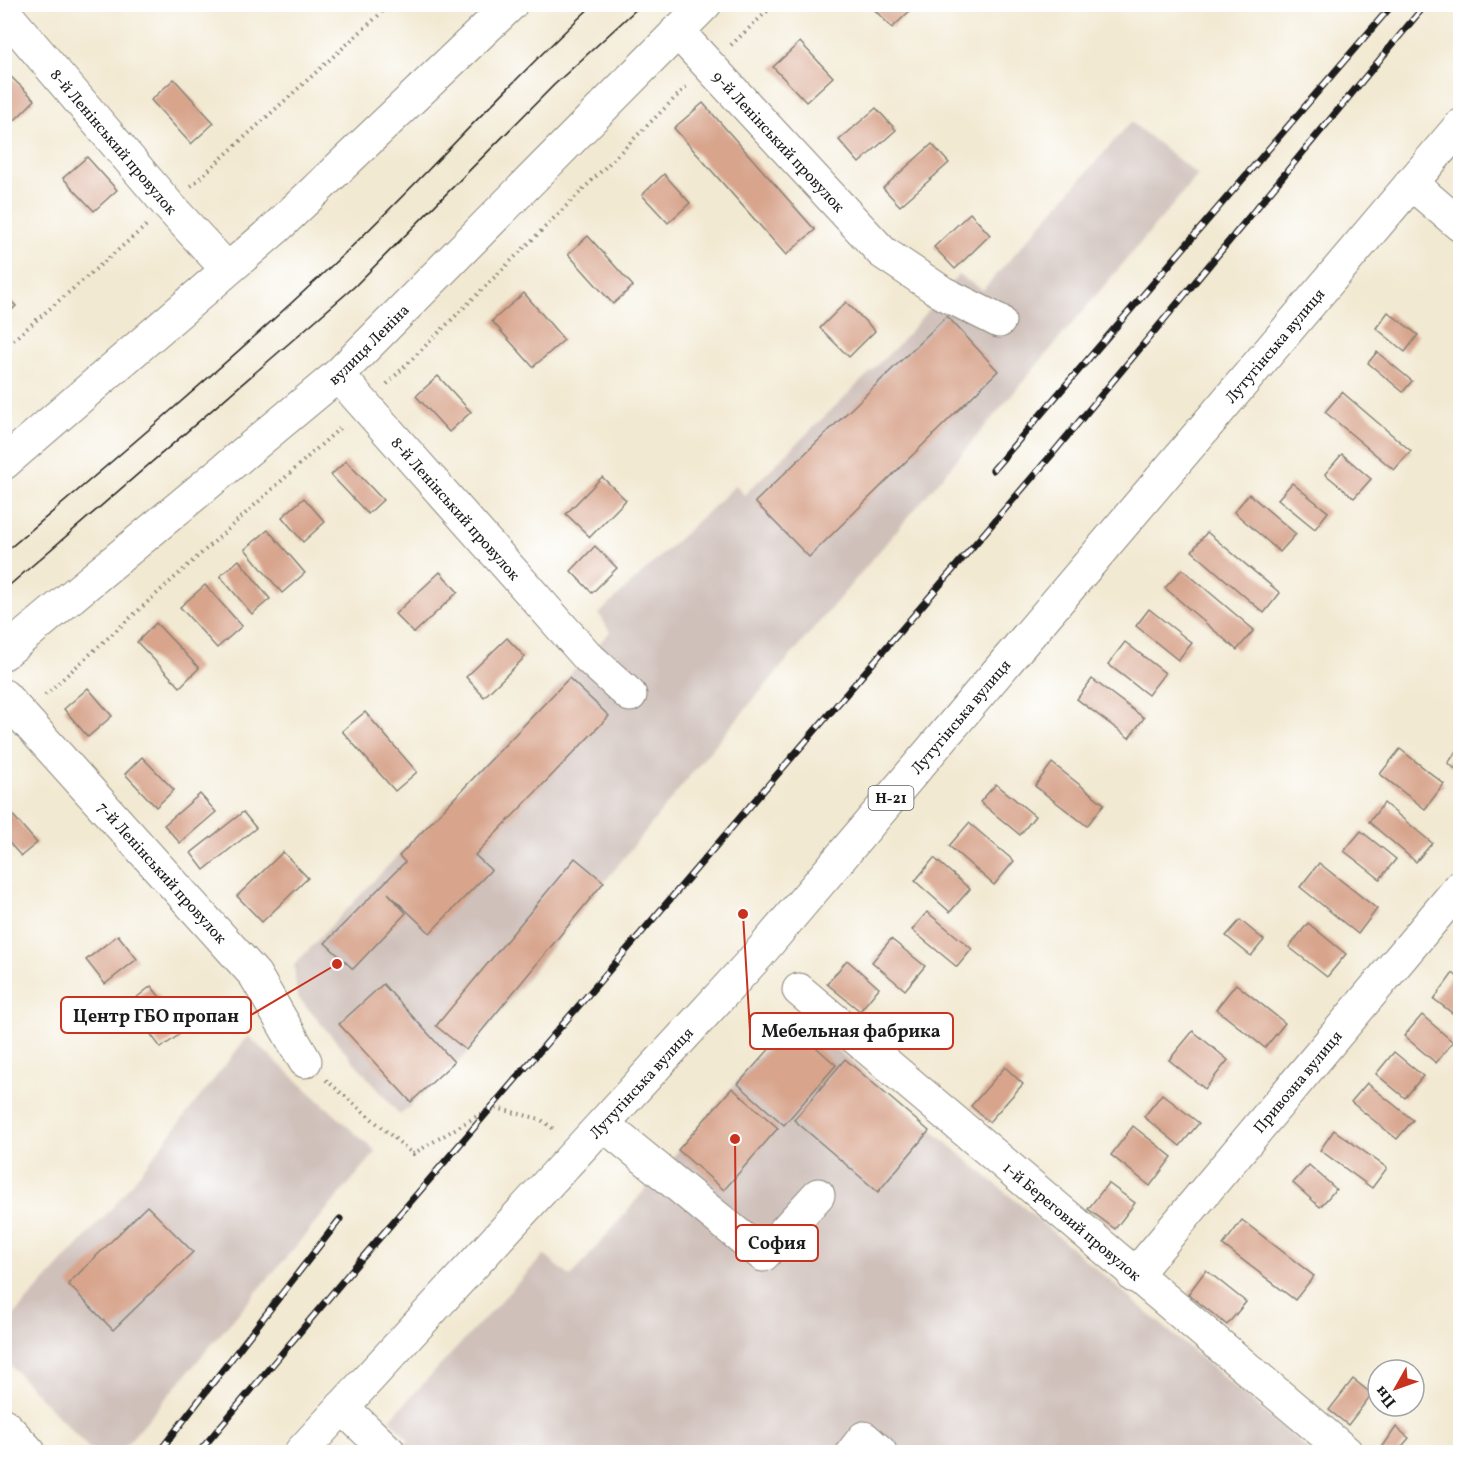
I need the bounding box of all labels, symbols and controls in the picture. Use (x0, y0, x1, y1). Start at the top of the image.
street label: 8-й Ленінський провулок (44, 65, 181, 221)
street label: 9-й Ленінський провулок (706, 67, 849, 218)
street label: Лутугінська вулиця (1221, 284, 1331, 409)
street label: вулиця Леніна (325, 300, 415, 391)
street label: 8-й Ленінський провулок (385, 433, 525, 586)
street label: Лутугінська вулиця (907, 655, 1017, 780)
road number: Н-21 (868, 786, 914, 810)
street label: 7-й Ленінський провулок (91, 798, 231, 950)
callout: Центр ГБО пропан (61, 997, 251, 1033)
text: Центр ГБО пропан (73, 1005, 239, 1030)
callout: Мебельная фабрика (750, 1013, 953, 1049)
text: Мебельная фабрика (761, 1020, 941, 1045)
street label: Лутугінська вулиця (585, 1023, 699, 1144)
street label: Привозна вулиця (1249, 1027, 1348, 1139)
street label: 1-й Береговий провулок (998, 1158, 1145, 1287)
callout: София (736, 1225, 818, 1261)
text: София (748, 1232, 806, 1257)
north arrow (1366, 1358, 1426, 1418)
text: Пн (1370, 1381, 1402, 1412)

